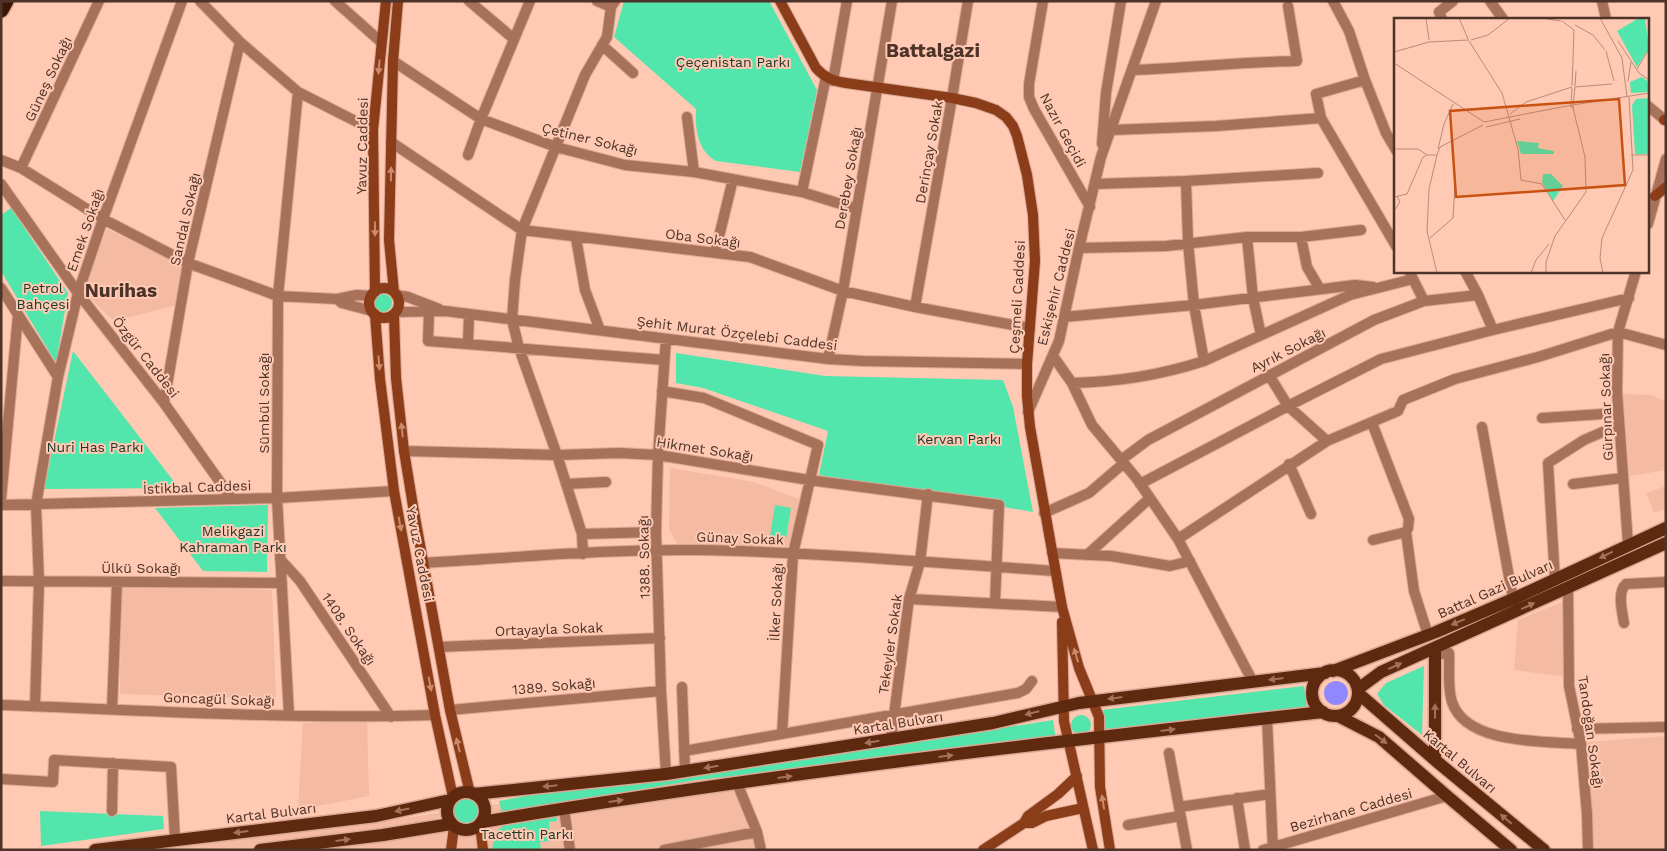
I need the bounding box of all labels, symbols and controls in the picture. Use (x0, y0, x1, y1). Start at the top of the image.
inset map (1394, 18, 1650, 272)
street label: Güneş Sokağı (21, 34, 75, 124)
district label: Battalgazi (886, 39, 980, 62)
park label: Çeçenistan Parkı (676, 54, 790, 70)
one-way arrow (375, 59, 383, 75)
street label: Nazır Geçidi (1037, 90, 1089, 170)
street label: Yavuz Caddesi (353, 97, 371, 195)
street label: Derinçay Sokak (912, 99, 946, 205)
street label: Çetiner Sokağı (540, 119, 640, 159)
street label: Derebey Sokağı (831, 125, 865, 231)
one-way arrow (387, 166, 395, 182)
street label: Sandal Sokağı (167, 171, 203, 267)
street label: Emek Sokağı (63, 186, 107, 274)
one-way arrow (371, 222, 379, 238)
street label: Oba Sokağı (664, 225, 742, 251)
street label: Eskişehir Caddesi (1034, 227, 1078, 347)
street label: Çeşmeli Caddesi (1006, 240, 1028, 354)
district label: Nurihas (85, 279, 157, 302)
park label: Petrol Bahçesi (17, 280, 69, 312)
street label: Özgür Caddesi (109, 313, 183, 401)
street label: Şehit Murat Özçelebi Caddesi (636, 313, 838, 353)
street label: Ayrık Sokağı (1248, 324, 1328, 376)
street label: Sümbül Sokağı (256, 352, 272, 454)
street label: Gürpınar Sokağı (1596, 353, 1616, 461)
one-way arrow (375, 355, 383, 371)
one-way arrow (398, 422, 406, 438)
park label: Kervan Parkı (917, 431, 1001, 447)
street label: Hikmet Sokağı (655, 433, 755, 465)
park label: Nuri Has Parkı (46, 439, 144, 455)
street label: İstikbal Caddesi (143, 477, 251, 497)
street label: Yavuz Caddesi (403, 505, 437, 603)
street label: 1388. Sokağı (635, 515, 653, 599)
one-way arrow (396, 516, 404, 532)
park label: Melikgazi Kahraman Parkı (179, 523, 287, 555)
street label: Günay Sokak (696, 528, 784, 548)
one-way arrow (1598, 551, 1613, 559)
street label: Battal Gazi Bulvarı (1435, 556, 1555, 622)
street label: Ülkü Sokağı (101, 560, 181, 576)
street label: İlker Sokağı (766, 562, 786, 642)
street label: 1408. Sokağı (319, 590, 379, 668)
street label: Tekeyler Sokak (875, 593, 905, 695)
one-way arrow (1521, 602, 1535, 610)
street label: Ortayayla Sokak (494, 619, 604, 639)
one-way arrow (1451, 619, 1465, 627)
one-way arrow (1071, 648, 1079, 663)
one-way arrow (1388, 661, 1402, 669)
street label: 1389. Sokağı (512, 674, 596, 698)
street label: Tandoğan Sokağı (1575, 674, 1607, 790)
one-way arrow (1268, 675, 1284, 683)
one-way arrow (426, 676, 434, 692)
street label: Goncagül Sokağı (163, 689, 275, 709)
one-way arrow (1107, 694, 1123, 702)
one-way arrow (1431, 703, 1439, 719)
street label: Kartal Bulvarı (852, 708, 944, 738)
one-way arrow (1024, 709, 1039, 717)
one-way arrow (1161, 726, 1177, 734)
street label: Kartal Bulvarı (1420, 726, 1500, 796)
one-way arrow (1374, 734, 1388, 744)
one-way arrow (454, 738, 462, 753)
one-way arrow (864, 739, 880, 747)
one-way arrow (939, 752, 955, 760)
one-way arrow (703, 763, 719, 771)
one-way arrow (778, 773, 794, 781)
one-way arrow (542, 782, 558, 790)
street label: Bezirhane Caddesi (1288, 785, 1414, 835)
one-way arrow (1098, 793, 1106, 809)
one-way arrow (608, 797, 624, 805)
street label: Kartal Bulvarı (225, 800, 317, 826)
one-way arrow (394, 806, 410, 814)
one-way arrow (1500, 813, 1513, 824)
park label: Tacettin Parkı (481, 826, 573, 842)
one-way arrow (233, 828, 249, 836)
one-way arrow (336, 836, 352, 844)

